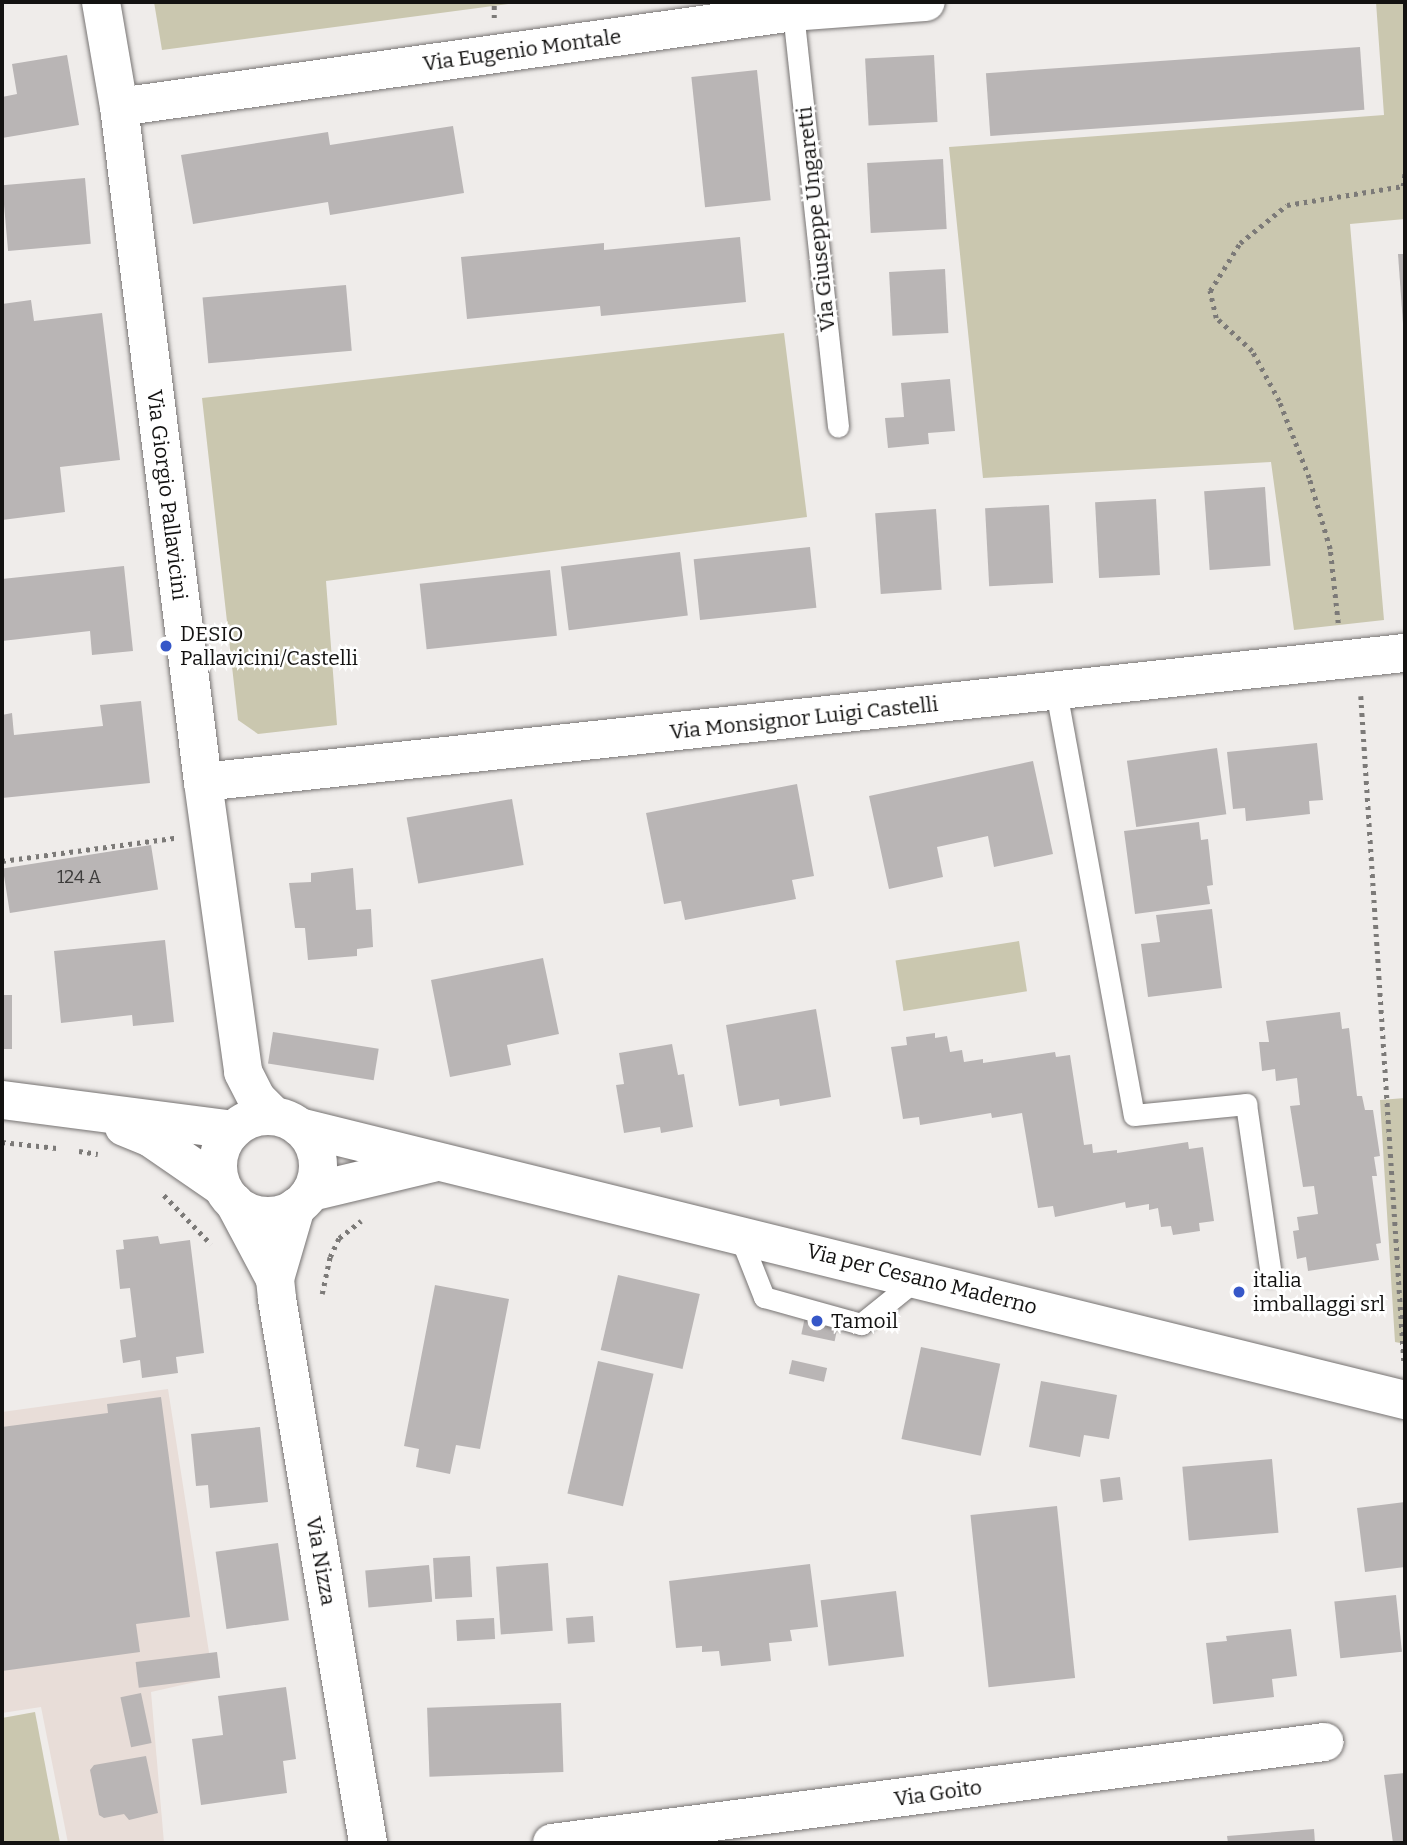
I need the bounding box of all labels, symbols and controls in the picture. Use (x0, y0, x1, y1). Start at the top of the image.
street label: Via Eugenio Montale (421, 24, 623, 76)
street label: Via Giuseppe Ungaretti (792, 105, 840, 333)
street label: Via Giorgio Pallavicini (142, 388, 192, 602)
place label: DESIO Pallavicini/Castelli (180, 621, 358, 671)
marker: DESIO Pallavicini/Castelli (158, 638, 174, 654)
street label: Via Monsignor Luigi Castelli (668, 691, 940, 745)
house number: 124 A (57, 866, 101, 888)
street label: Via per Cesano Maderno (804, 1238, 1040, 1320)
place label: italia imballaggi srl (1253, 1267, 1385, 1317)
marker: italia imballaggi srl (1231, 1284, 1247, 1300)
place label: Tamoil (831, 1308, 898, 1334)
marker: Tamoil (809, 1313, 825, 1329)
street label: Via Nizza (301, 1515, 341, 1607)
street label: Via Goito (892, 1774, 984, 1812)

